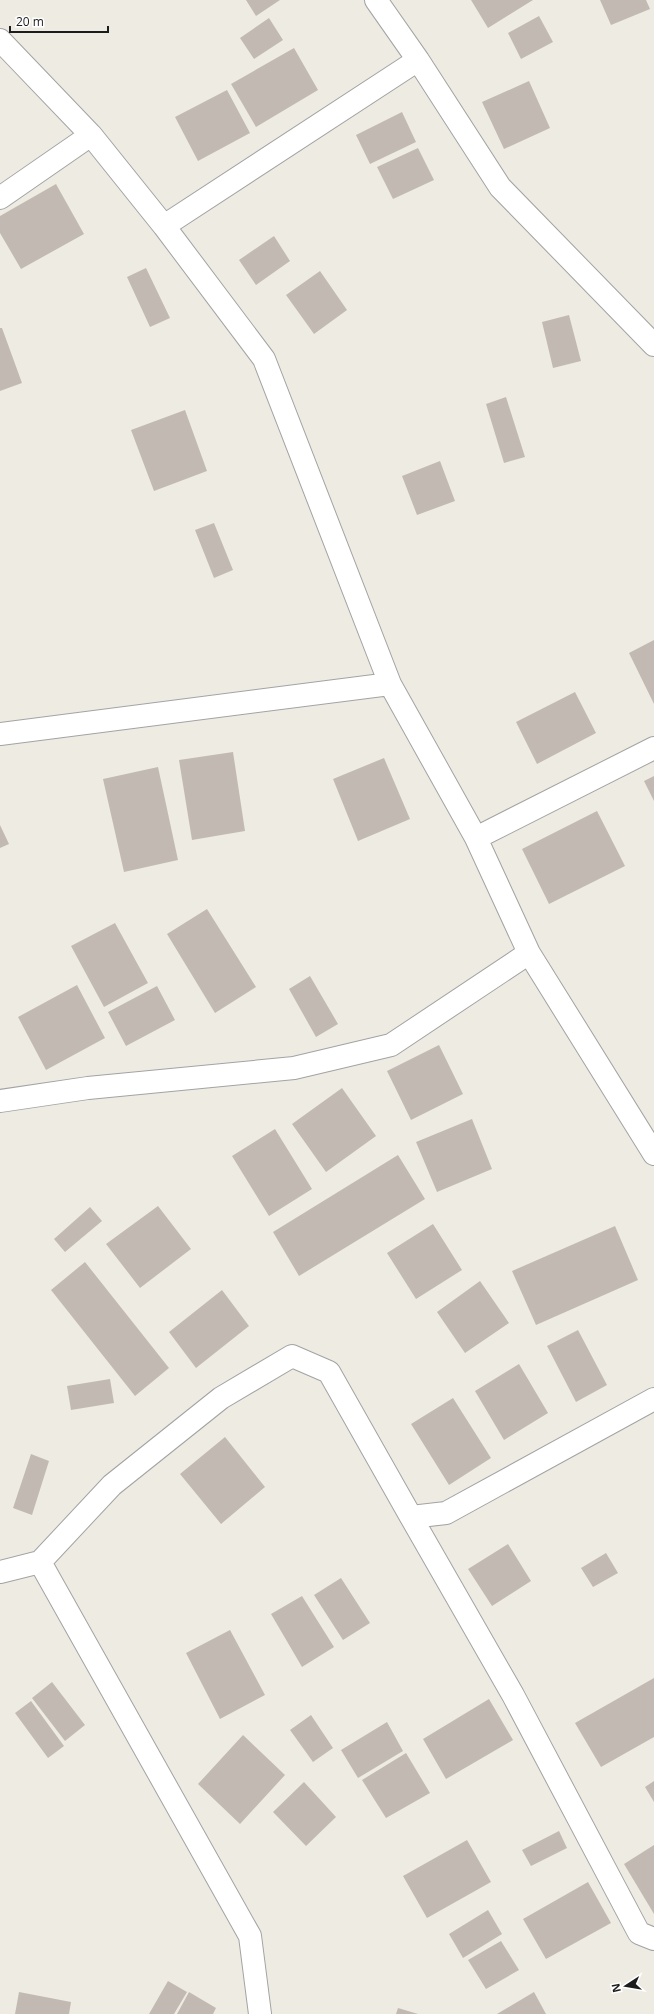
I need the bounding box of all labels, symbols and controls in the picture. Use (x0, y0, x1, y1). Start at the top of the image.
scale bar (10, 8, 108, 34)
text: 20 m (16, 13, 44, 30)
north arrow (606, 1966, 646, 2006)
text: N (607, 1982, 624, 1994)

